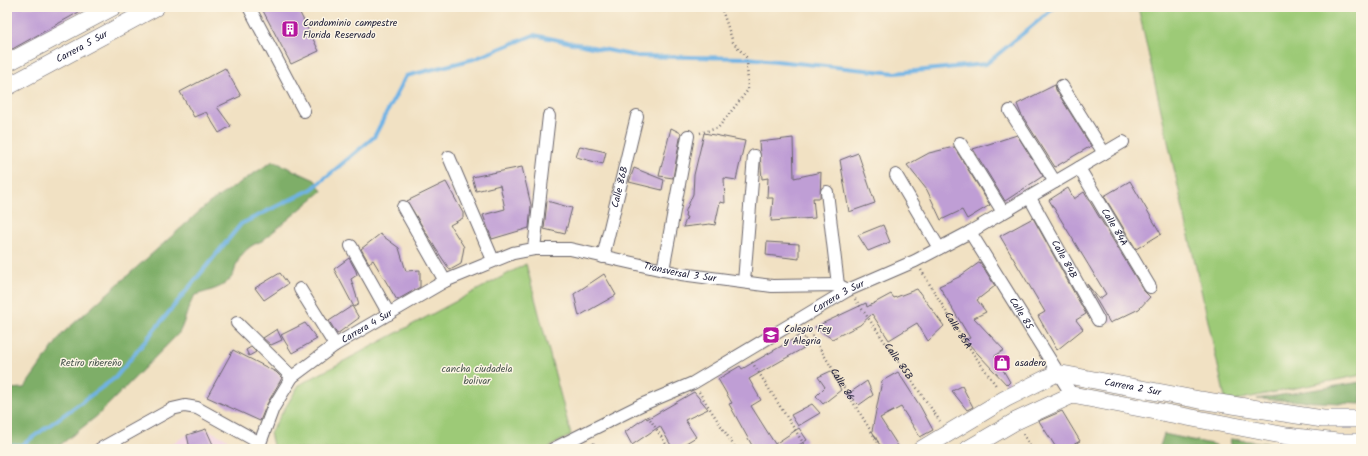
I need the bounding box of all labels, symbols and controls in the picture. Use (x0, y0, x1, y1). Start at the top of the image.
place label: Condominio campestre Florida Reservado (303, 15, 398, 43)
building icon: Condominio campestre Florida Reservado (280, 19, 300, 39)
street label: Carrera 5 Sur (53, 26, 111, 67)
street label: Calle 86B (607, 165, 633, 209)
street label: Calle 84A (1097, 205, 1132, 249)
street label: Calle 84B (1047, 237, 1081, 281)
street label: Transversal 3 Sur (642, 258, 718, 287)
street label: Carrera 3 Sur (809, 276, 867, 318)
street label: Calle 85 (1005, 294, 1037, 333)
street label: Carrera 4 Sur (338, 305, 396, 348)
street label: Calle 85A (940, 309, 976, 353)
place label: Colegio Fey y Alegria (783, 321, 832, 349)
school or university icon: Colegio Fey y Alegria (761, 325, 781, 345)
street label: Calle 85B (880, 340, 917, 383)
shop icon: asadero (992, 353, 1012, 373)
park label: Retiro ribereño (60, 355, 122, 371)
place label: asadero (1015, 355, 1046, 371)
park label: cancha ciudadela bolivar (442, 361, 513, 389)
street label: Calle 86 (826, 365, 858, 404)
street label: Carrera 2 Sur (1103, 374, 1163, 401)

